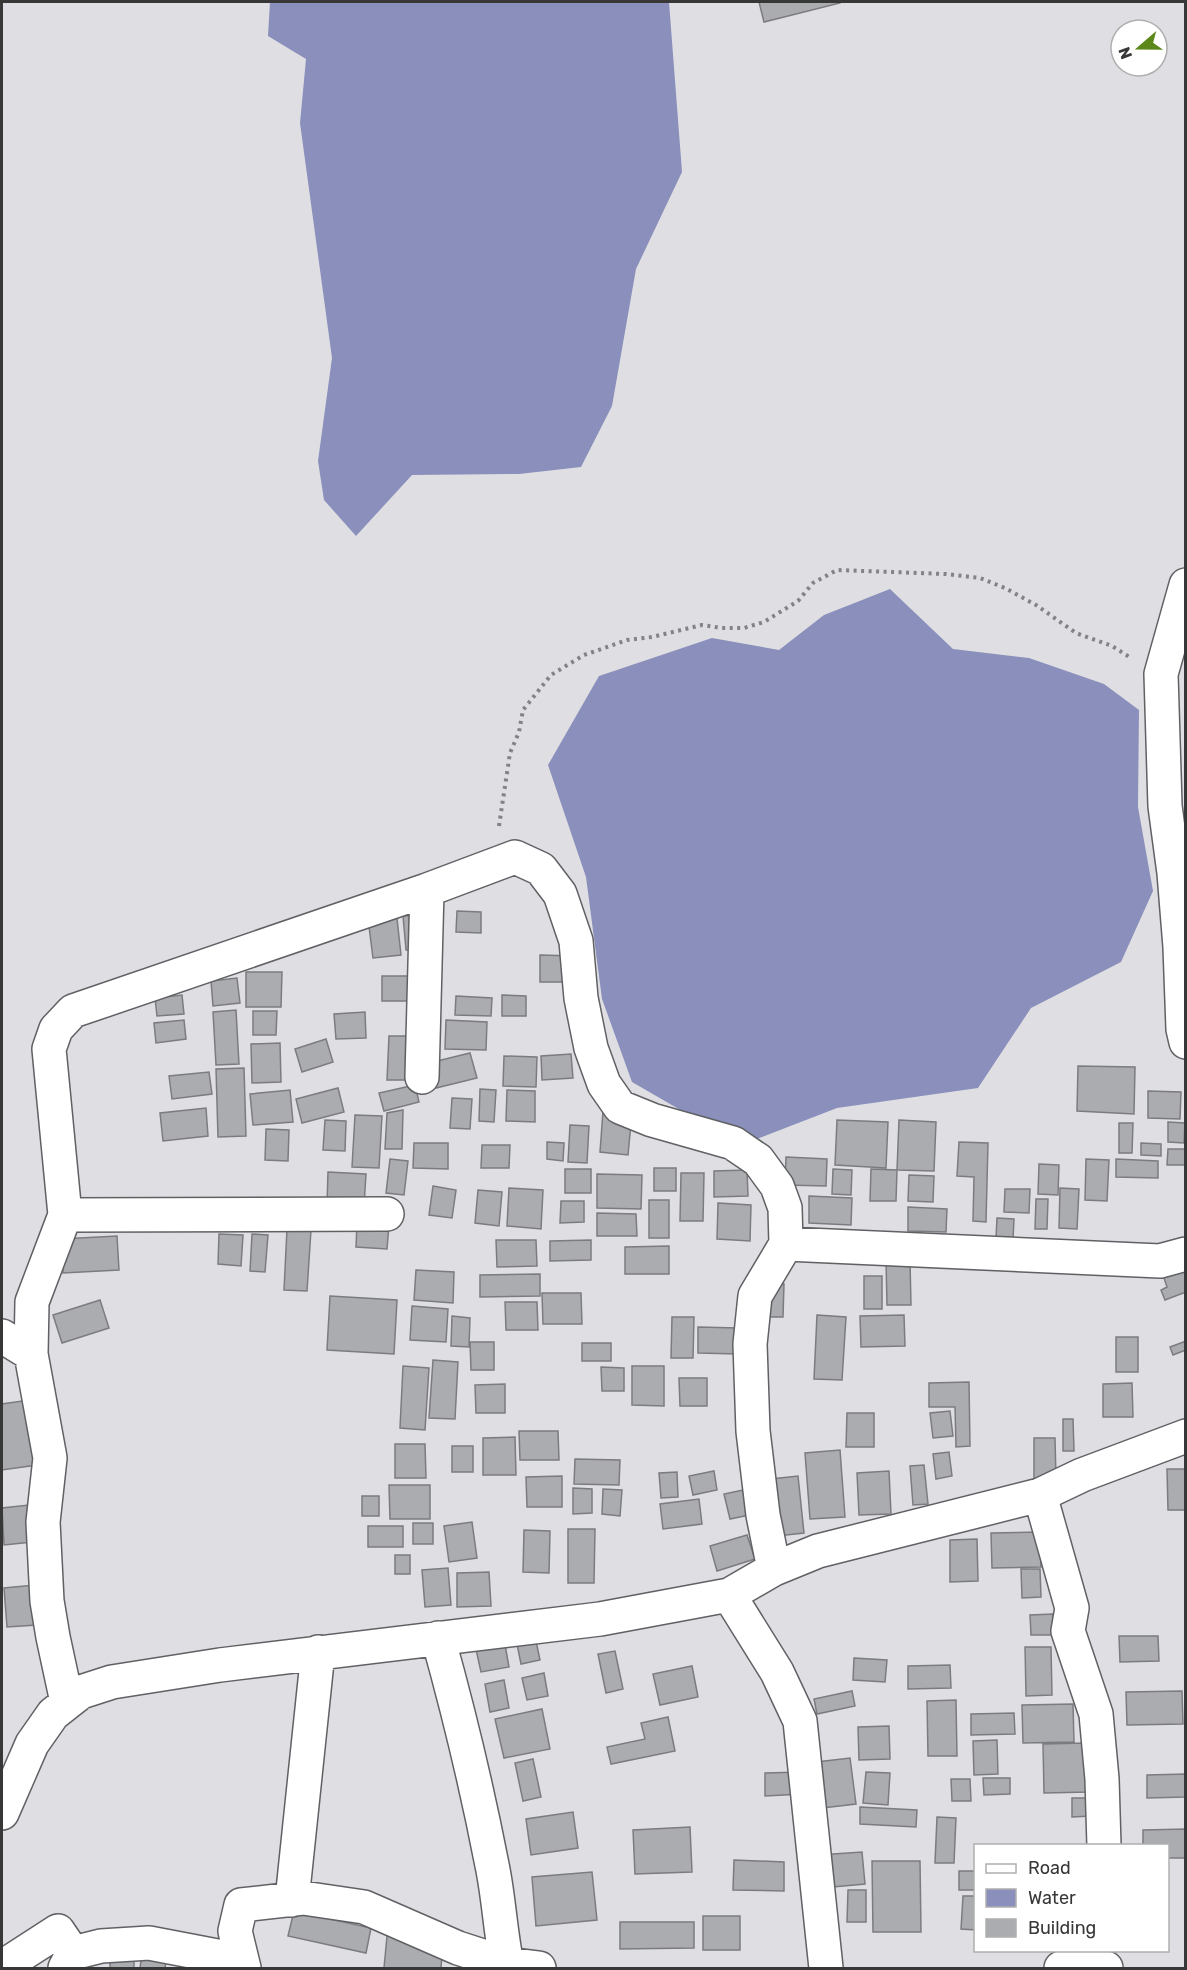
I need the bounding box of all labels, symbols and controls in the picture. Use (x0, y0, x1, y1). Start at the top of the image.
north arrow (1109, 18, 1169, 78)
text: N (1114, 44, 1136, 62)
legend (974, 1844, 1169, 1952)
text: Road (1028, 1857, 1071, 1879)
text: Water (1028, 1887, 1076, 1909)
text: Building (1028, 1917, 1096, 1939)

